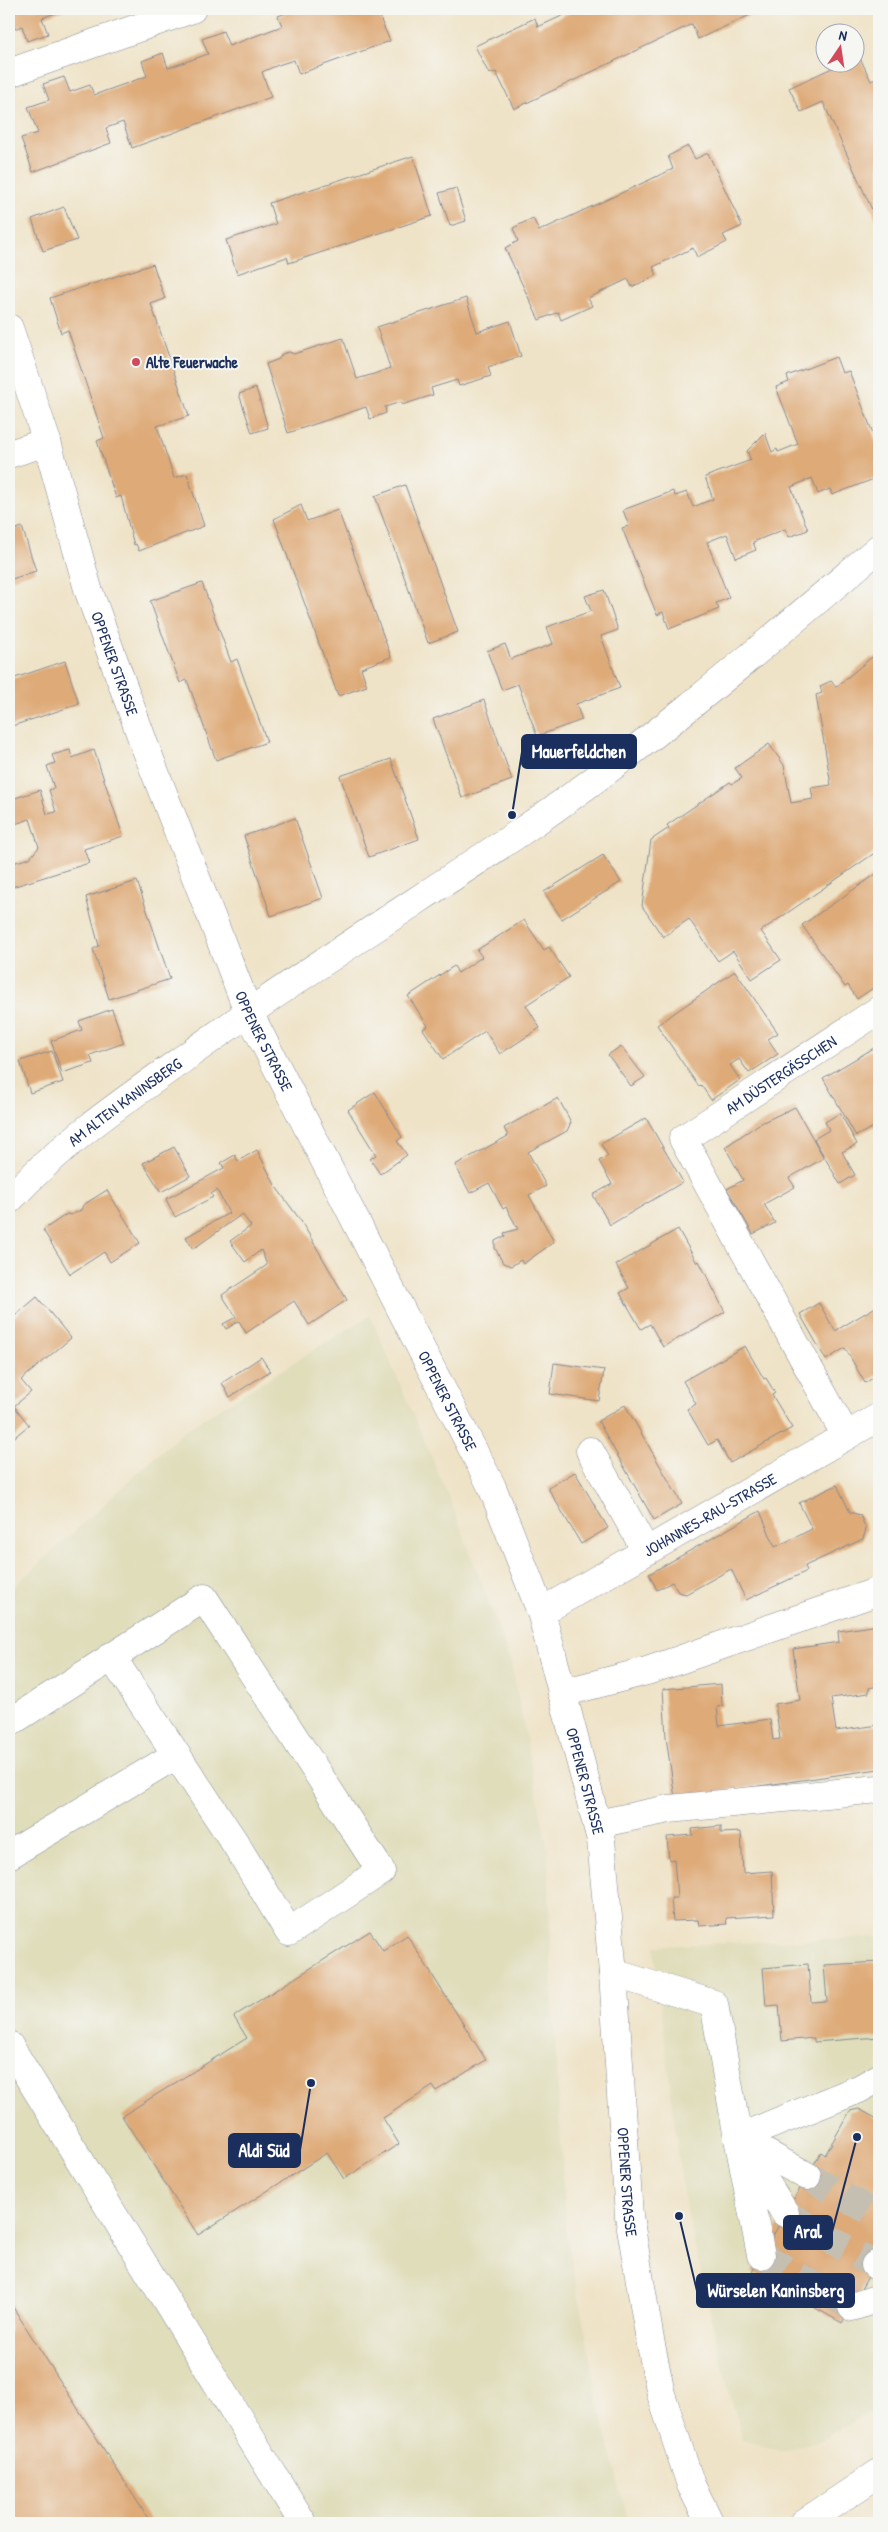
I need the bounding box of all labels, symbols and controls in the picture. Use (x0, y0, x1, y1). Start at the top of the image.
north arrow (816, 22, 866, 72)
text: N (837, 25, 849, 45)
place label: Alte Feuerwache (146, 351, 239, 373)
marker: Alte Feuerwache (130, 356, 142, 368)
street label: OPPENER STRASSE (86, 608, 144, 719)
callout: Mauerfeldchen (522, 735, 636, 768)
text: Mauerfeldchen (532, 739, 626, 764)
street label: OPPENER STRASSE (230, 987, 298, 1095)
street label: AM DÜSTERGÄSSCHEN (721, 1030, 841, 1119)
street label: AM ALTEN KANINSBERG (63, 1052, 186, 1151)
street label: OPPENER STRASSE (413, 1347, 483, 1454)
street label: JOHANNES-RAU-STRASSE (639, 1468, 780, 1562)
street label: OPPENER STRASSE (561, 1725, 610, 1837)
street label: OPPENER STRASSE (612, 2127, 643, 2238)
callout: Aldi Süd (229, 2134, 300, 2167)
text: Aldi Süd (238, 2138, 290, 2163)
callout: Aral (784, 2216, 832, 2249)
text: Aral (794, 2219, 823, 2244)
callout: Würselen Kaninsberg (697, 2274, 854, 2307)
text: Würselen Kaninsberg (708, 2278, 844, 2304)

